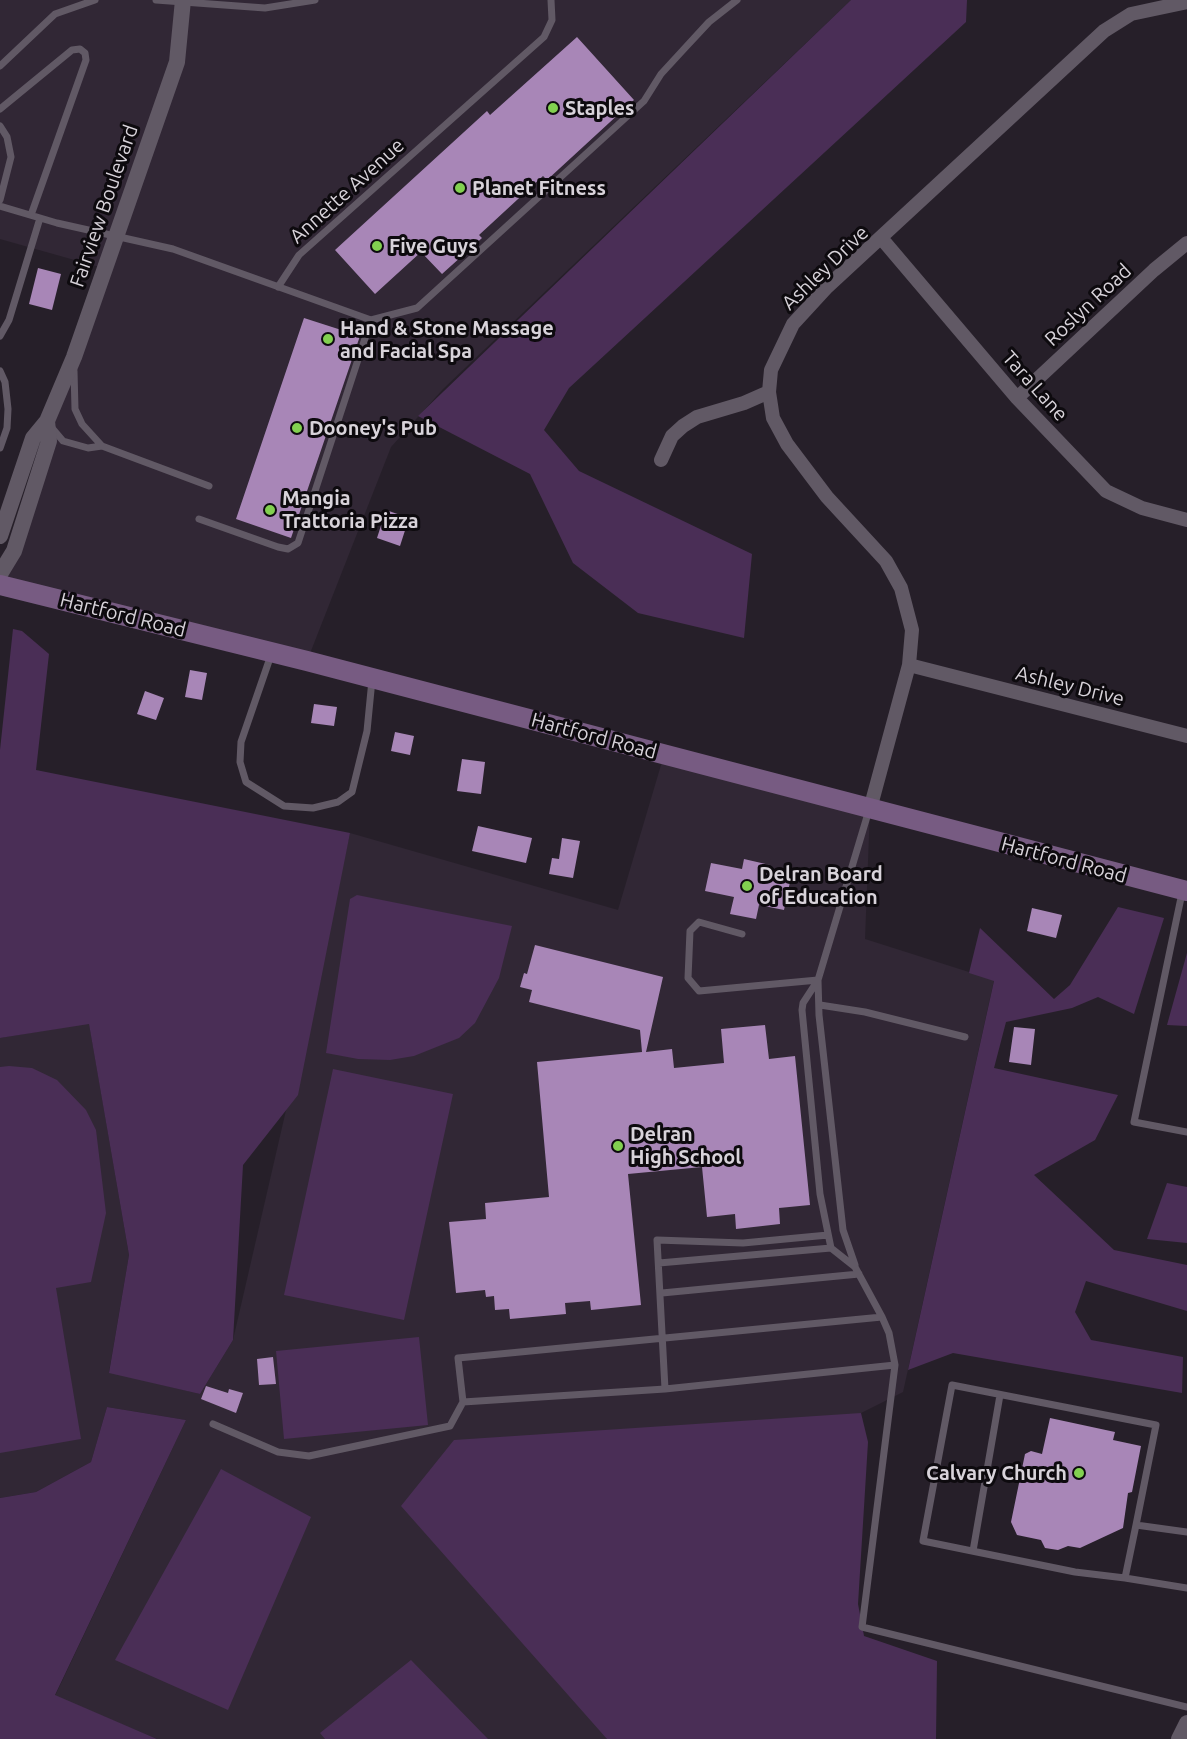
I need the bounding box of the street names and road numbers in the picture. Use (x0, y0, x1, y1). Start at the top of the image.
street label: Fairview Boulevard (65, 122, 143, 290)
street label: Annette Avenue (285, 133, 409, 249)
street label: Ashley Drive (777, 221, 873, 315)
street label: Roslyn Road (1040, 259, 1136, 351)
street label: Tara Lane (997, 346, 1073, 426)
street label: Hartford Road (58, 588, 188, 642)
street label: Ashley Drive (1013, 661, 1127, 711)
street label: Hartford Road (529, 708, 659, 764)
street label: Hartford Road (999, 832, 1129, 888)

